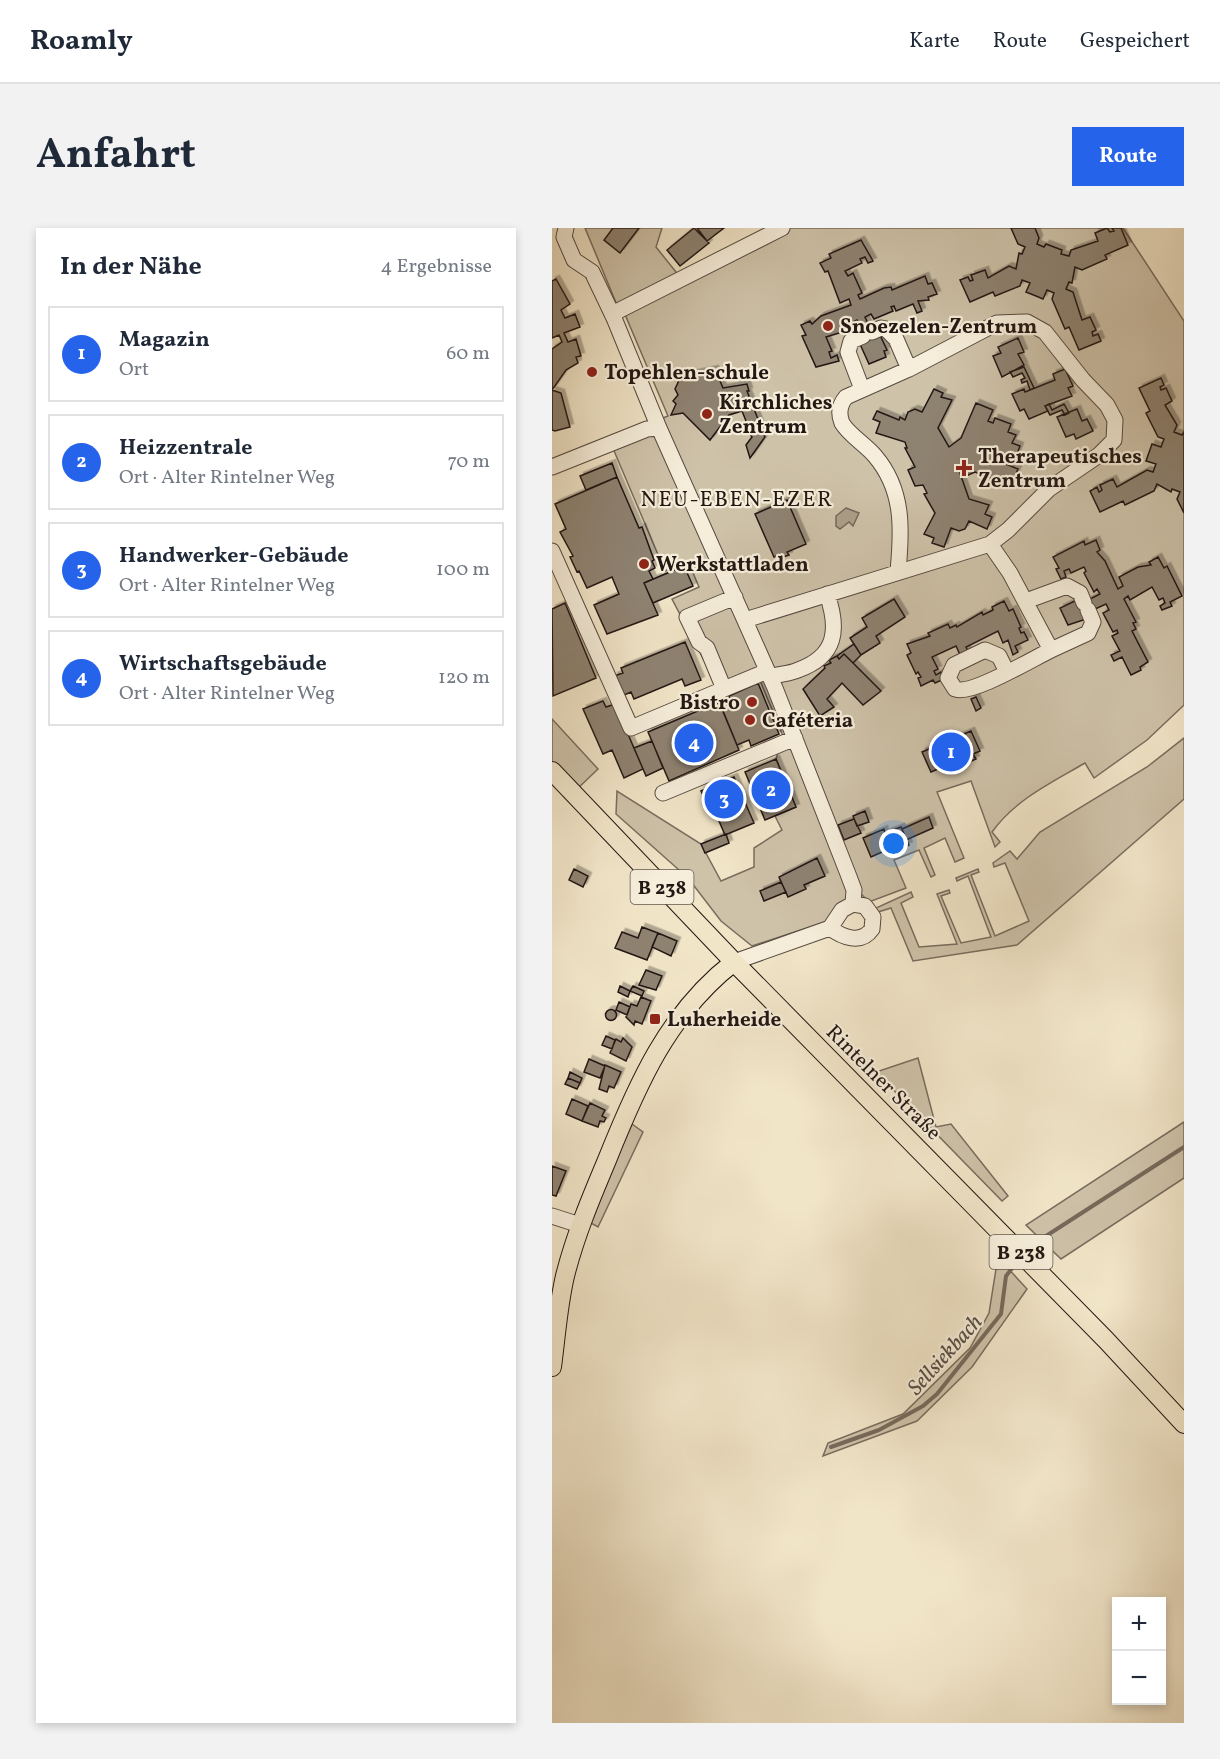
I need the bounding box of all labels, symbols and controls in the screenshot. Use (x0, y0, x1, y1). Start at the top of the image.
text: Roamly (30, 22, 133, 61)
text: Karte (909, 27, 960, 56)
text: Route (993, 27, 1047, 56)
text: Gespeichert (1080, 27, 1190, 56)
text: Anfahrt (36, 127, 196, 186)
button: Route (1072, 127, 1184, 186)
text: In der Nähe (60, 249, 202, 285)
text: 4 Ergebnisse (380, 253, 492, 281)
place label: Snoezelen-Zentrum (840, 313, 1037, 342)
marker: Snoezelen-Zentrum (821, 319, 835, 333)
text: Magazin (119, 325, 210, 356)
text: 1 (77, 340, 86, 368)
text: 60 m (446, 340, 490, 368)
text: Ort (119, 356, 149, 384)
place label: Topehlen-schule (604, 359, 769, 388)
marker: Topehlen-schule (585, 365, 599, 379)
place label: Kirchliches Zentrum (719, 389, 832, 442)
marker: Kirchliches Zentrum (700, 407, 714, 421)
text: Heizzentrale (119, 433, 253, 464)
place label: Therapeutisches Zentrum (978, 443, 1142, 496)
text: 2 (76, 448, 87, 476)
text: 70 m (447, 448, 490, 476)
marker: Therapeutisches Zentrum (955, 459, 973, 477)
text: Ort · Alter Rintelner Weg (119, 464, 335, 492)
district label: NEU-EBEN-EZER (641, 485, 833, 516)
text: Handwerker-Gebäude (119, 541, 349, 572)
place label: Werkstattladen (656, 551, 809, 580)
text: 3 (76, 556, 87, 584)
text: 100 m (436, 556, 490, 584)
marker: Werkstattladen (637, 557, 651, 571)
text: Ort · Alter Rintelner Weg (119, 572, 335, 600)
text: Wirtschaftsgebäude (119, 649, 327, 680)
text: 4 (75, 664, 88, 692)
text: 120 m (438, 664, 490, 692)
text: Ort · Alter Rintelner Weg (119, 680, 335, 708)
place label: Bistro (679, 689, 740, 718)
marker: Bistro (745, 695, 759, 709)
place label: Caféteria (762, 707, 853, 736)
marker: Caféteria (743, 713, 757, 727)
pin: 4 (674, 720, 714, 766)
pin: 1 (932, 730, 970, 774)
pin: 2 (752, 768, 790, 812)
pin: 3 (704, 776, 744, 822)
your location (879, 829, 908, 858)
road number: B 238 (630, 870, 694, 904)
place label: Luherheide (667, 1006, 781, 1035)
marker: Luherheide (648, 1012, 662, 1026)
street label: Rintelner Straße (819, 1019, 947, 1147)
road number: B 238 (990, 1235, 1052, 1269)
water label: Sellsiekbach (901, 1308, 991, 1403)
map controls (1112, 1597, 1166, 1705)
button: + (1112, 1597, 1166, 1651)
button: − (1112, 1651, 1166, 1705)

